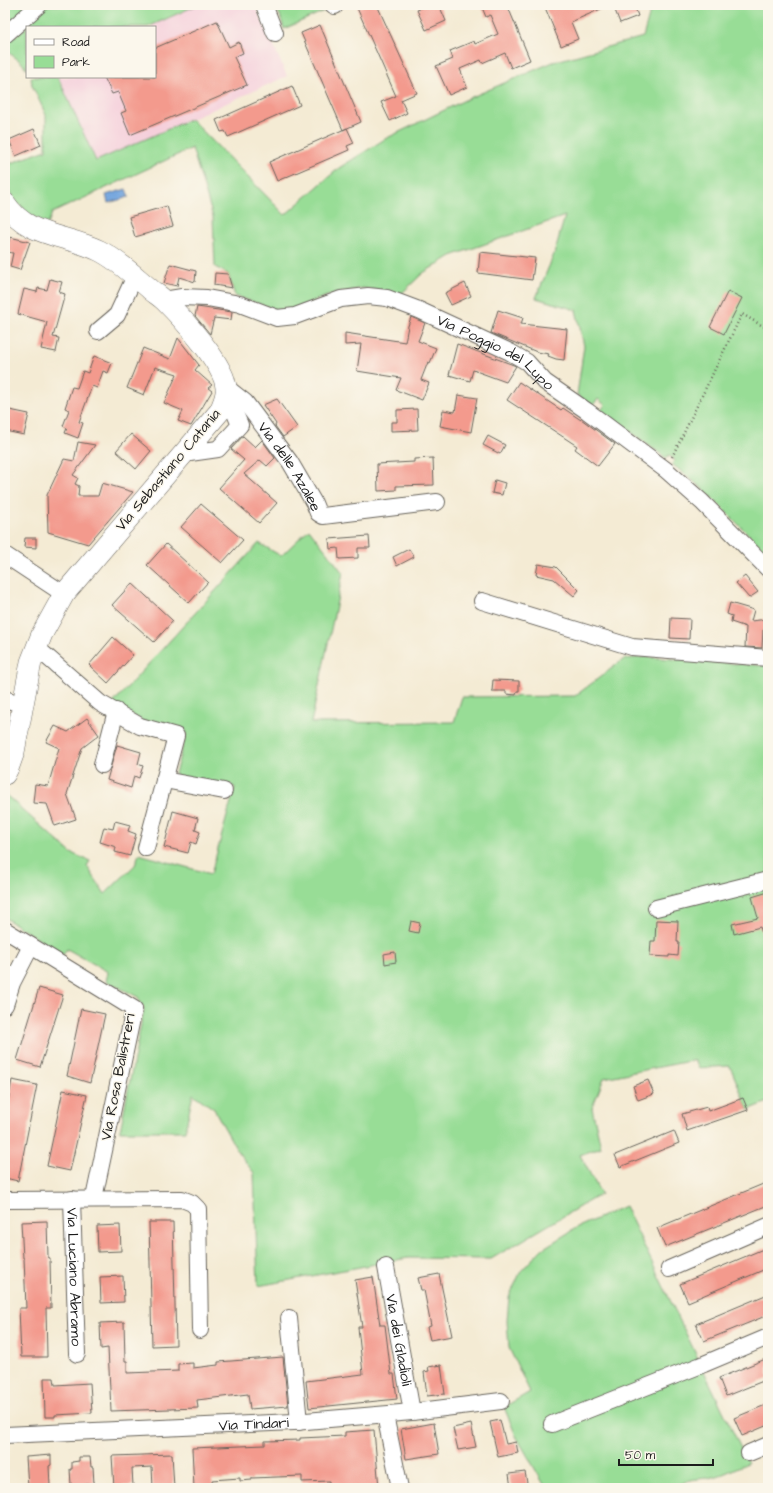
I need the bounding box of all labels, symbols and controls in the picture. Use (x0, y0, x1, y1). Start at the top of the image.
legend (26, 26, 156, 78)
text: Road (62, 34, 90, 51)
text: Park (62, 54, 90, 71)
street label: Via Poggio del Lupo (433, 309, 558, 396)
street label: Via Sebastiano Catania (110, 404, 226, 536)
street label: Via delle Azalee (253, 417, 327, 514)
street label: Via Rosa Balistreri (95, 1011, 141, 1142)
street label: Via Luciano Abramo (62, 1207, 87, 1347)
street label: Via dei Gladioli (381, 1292, 418, 1388)
street label: Via Tindari (218, 1412, 290, 1436)
scale bar (619, 1441, 713, 1467)
text: 50 m (625, 1447, 656, 1464)

